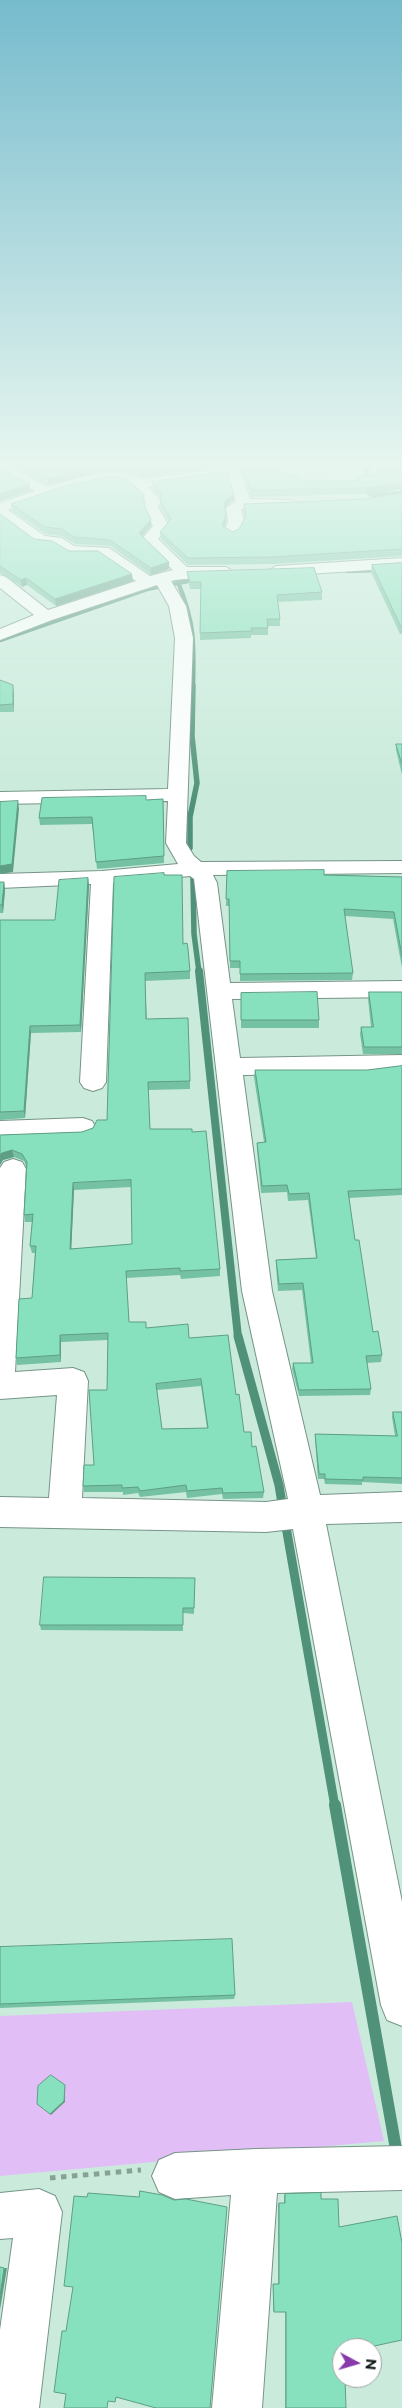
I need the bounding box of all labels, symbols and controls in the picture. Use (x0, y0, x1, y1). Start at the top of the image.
north arrow (332, 2338, 382, 2388)
text: N (361, 2358, 380, 2371)

